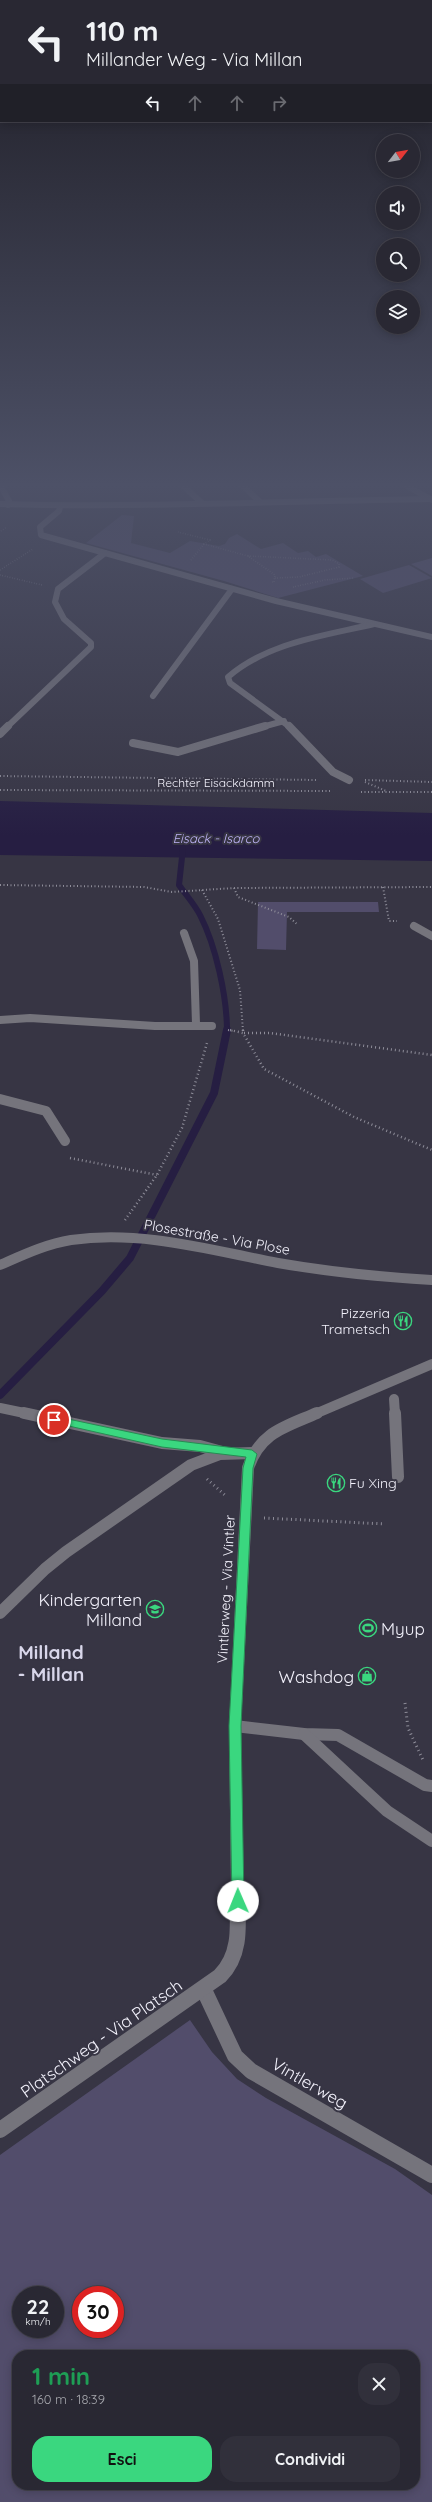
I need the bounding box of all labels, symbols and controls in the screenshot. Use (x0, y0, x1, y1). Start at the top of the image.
text: 110 m (86, 13, 159, 48)
icon: left (20, 16, 72, 68)
text: Millander Weg - Via Millan (86, 48, 303, 71)
icon: left (142, 92, 164, 114)
icon: ahead (184, 92, 206, 114)
icon: ahead (226, 92, 248, 114)
icon: right (268, 92, 290, 114)
north arrow (376, 134, 420, 178)
map controls (376, 134, 420, 334)
button: sound (376, 186, 420, 230)
button: search (376, 238, 420, 282)
button: layers (376, 290, 420, 334)
street label: Rechter Eisackdamm (157, 775, 275, 790)
water label: Eisack - Isarco (173, 830, 261, 846)
street label: Plosestraße - Via Plose (143, 1215, 291, 1259)
place label: Pizzeria Trametsch (321, 1304, 390, 1338)
restaurant icon: Pizzeria Trametsch (393, 1311, 413, 1331)
pin (37, 1403, 71, 1437)
icon: arrive (43, 1409, 65, 1431)
restaurant icon: Fu Xing (326, 1473, 346, 1493)
place label: Fu Xing (349, 1474, 397, 1492)
street label: Vintlerweg - Via Vintler (213, 1514, 239, 1664)
place label: Kindergarten Milland (38, 1589, 142, 1630)
school or university icon: Kindergarten Milland (145, 1599, 165, 1619)
sports icon: Myup (358, 1618, 378, 1638)
place label: Myup (381, 1618, 425, 1639)
district label: Milland - Millan (18, 1640, 84, 1686)
place label: Washdog (279, 1666, 354, 1687)
shop icon: Washdog (357, 1666, 377, 1686)
position arrow (217, 1880, 259, 1922)
street label: Platschweg - Via Platsch (16, 1974, 186, 2102)
street label: Vintlerweg (268, 2053, 352, 2113)
speed limit sign: 30 (72, 2286, 124, 2338)
text: 22 (27, 2294, 49, 2319)
text: km/h (25, 2315, 51, 2328)
text: 1 min (32, 2361, 90, 2391)
button: close (358, 2363, 400, 2405)
text: 160 m · 18:39 (32, 2391, 105, 2407)
button: Esci (32, 2436, 212, 2482)
button: Condividi (220, 2436, 400, 2482)

